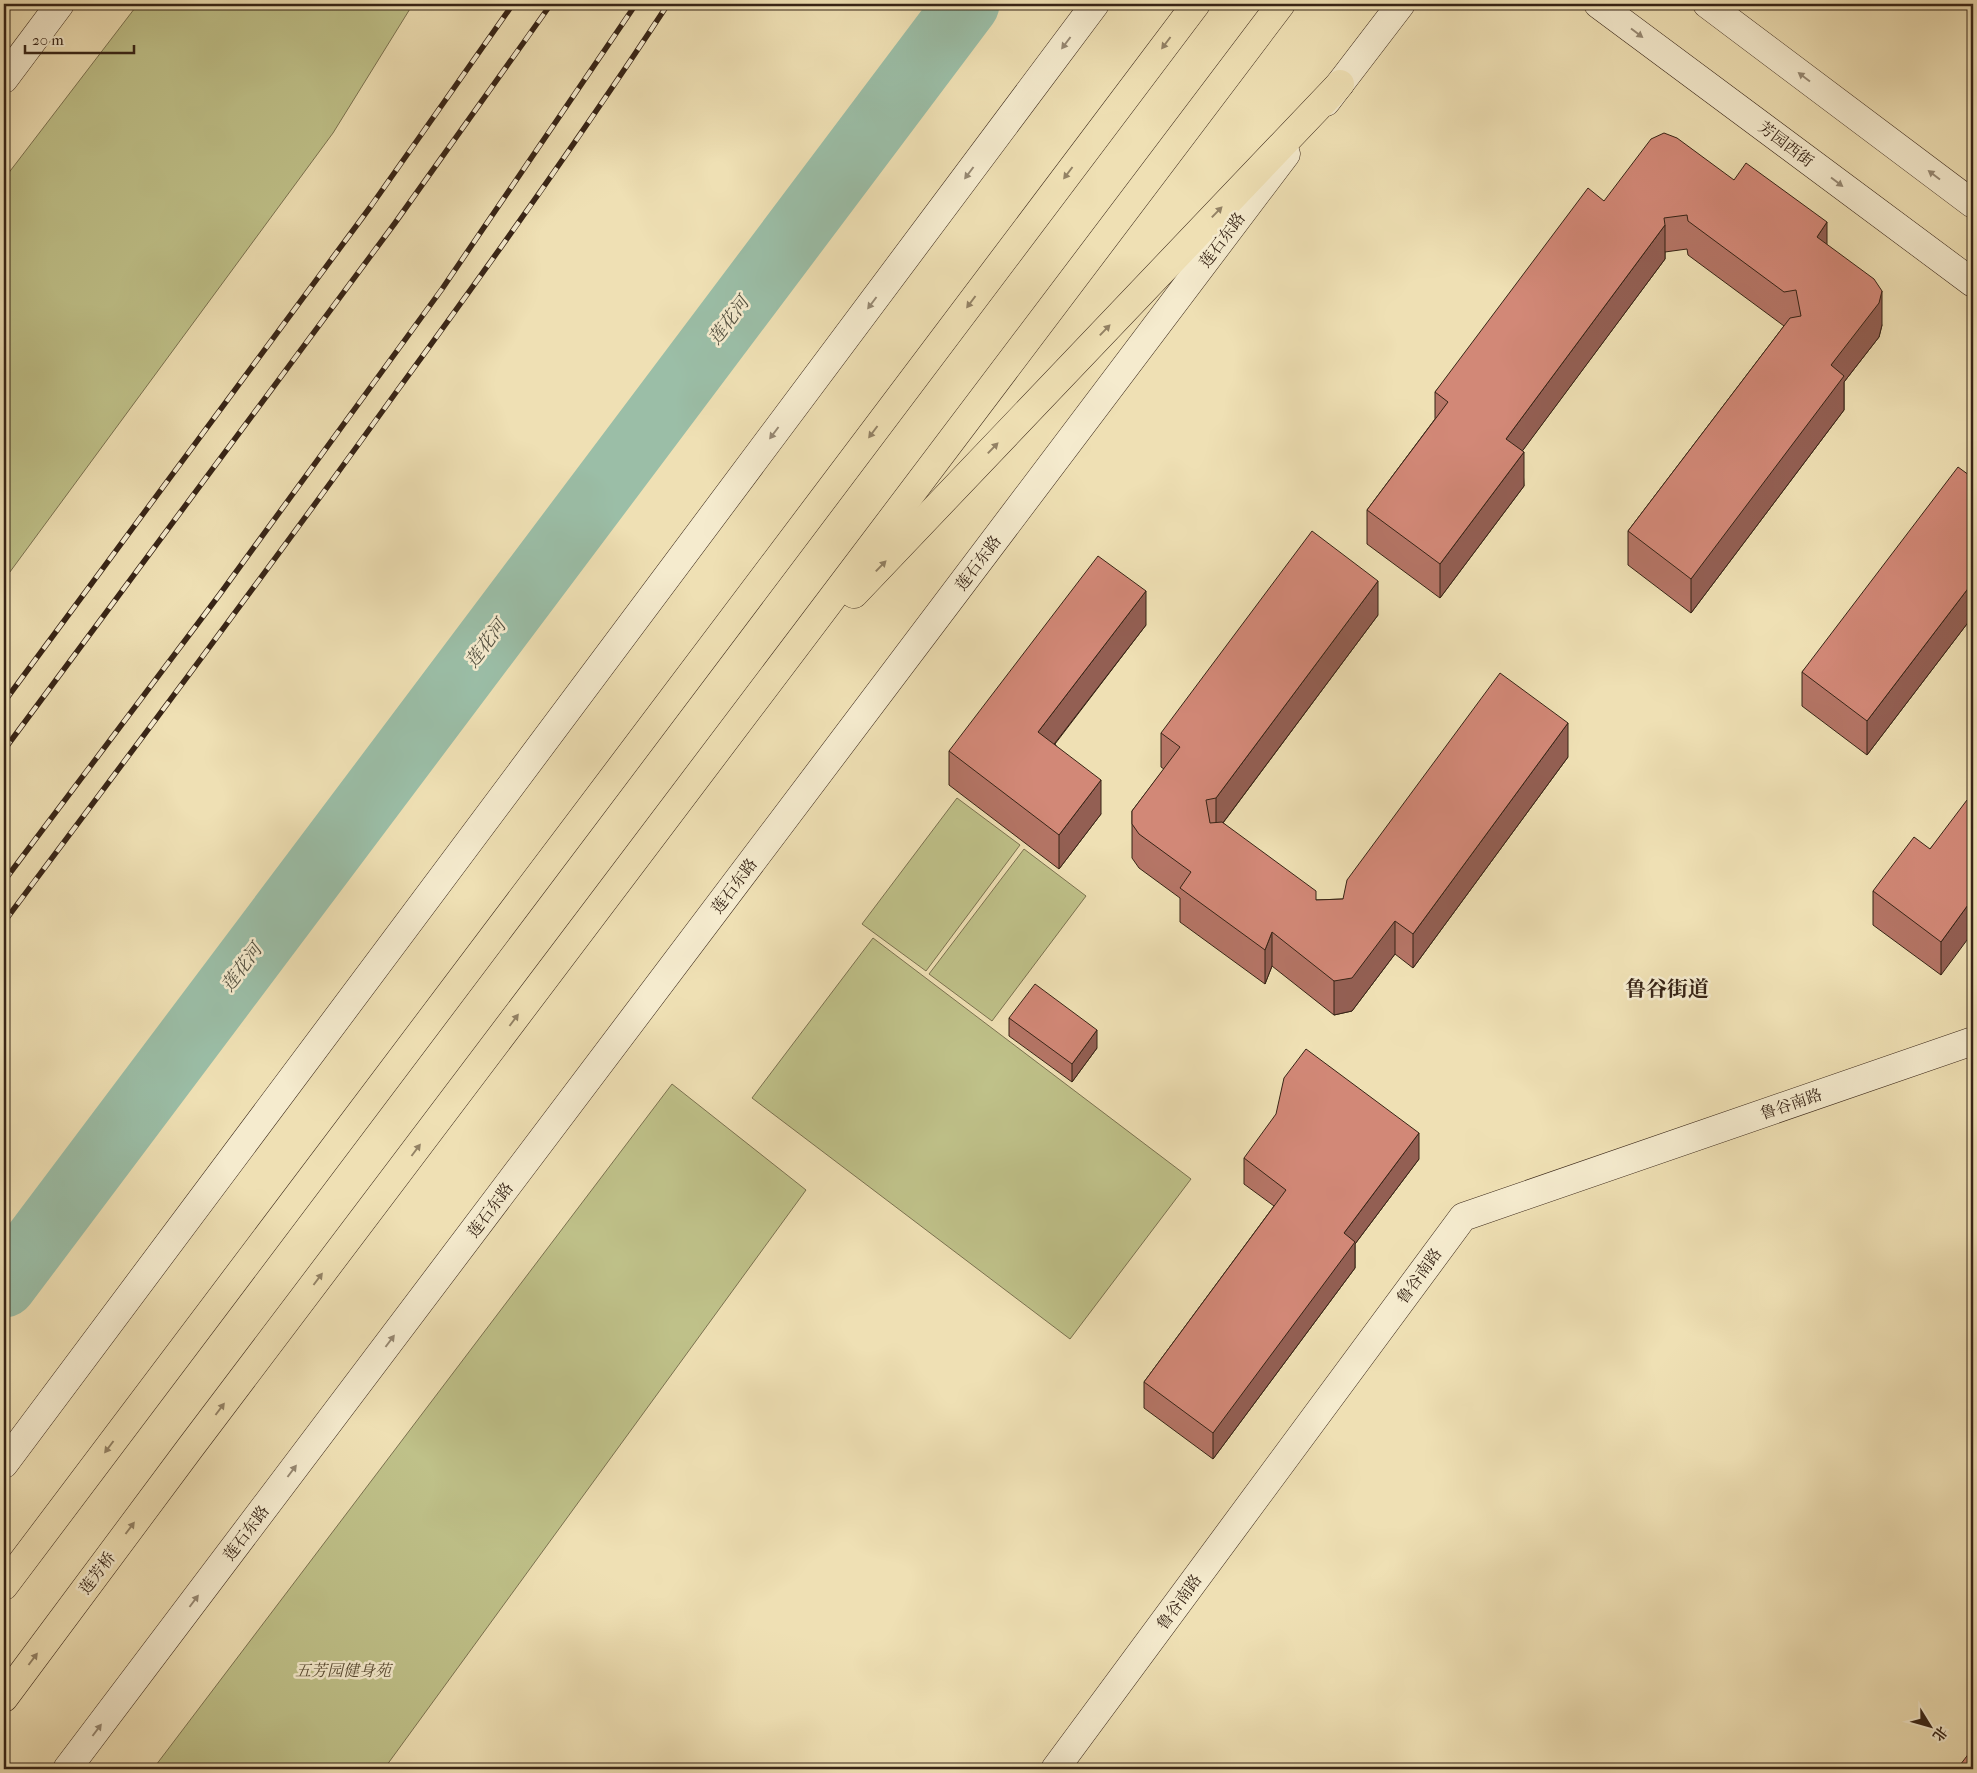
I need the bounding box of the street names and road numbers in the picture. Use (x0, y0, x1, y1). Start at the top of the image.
street label: 芳园西街 (1755, 117, 1817, 171)
street label: 莲石东路 (1195, 209, 1249, 271)
street label: 莲石东路 (951, 532, 1005, 594)
street label: 莲石东路 (707, 855, 761, 917)
street label: 鲁谷南路 (1758, 1085, 1824, 1123)
street label: 莲石东路 (463, 1179, 517, 1241)
street label: 鲁谷南路 (1393, 1245, 1445, 1307)
street label: 莲石东路 (219, 1502, 273, 1564)
street label: 莲芳桥 (75, 1548, 119, 1598)
street label: 鲁谷南路 (1153, 1571, 1205, 1633)

